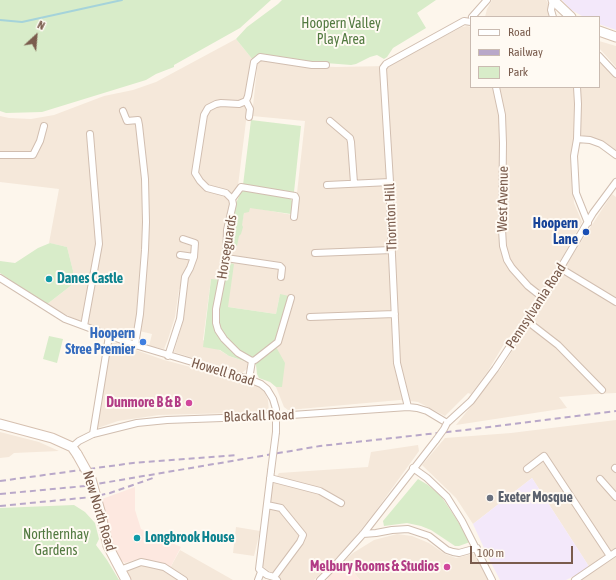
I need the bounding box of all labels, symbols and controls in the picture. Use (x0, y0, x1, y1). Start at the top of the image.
north arrow (16, 16, 56, 56)
park label: Hoopern Valley Play Area (301, 16, 381, 48)
legend (470, 16, 600, 88)
text: N (36, 18, 47, 32)
text: Road (508, 25, 531, 39)
text: Railway (508, 45, 543, 59)
text: Park (508, 65, 528, 79)
street label: West Avenue (494, 166, 512, 232)
street label: Thornton Hill (381, 183, 401, 251)
street label: Horseguards (214, 214, 240, 280)
place label: Hoopern Lane (533, 216, 578, 248)
marker: Hoopern Lane (581, 227, 591, 237)
street label: Pennsylvania Road (502, 260, 570, 352)
place label: Danes Castle (57, 271, 123, 287)
marker: Danes Castle (44, 274, 54, 284)
place label: Hoopern Stree Premier (65, 326, 135, 358)
marker: Hoopern Stree Premier (138, 337, 148, 347)
street label: Howell Road (189, 354, 257, 390)
place label: Dunmore B & B (106, 395, 181, 411)
marker: Dunmore B & B (184, 398, 194, 408)
street label: Blackall Road (223, 406, 295, 426)
street label: New North Road (79, 469, 119, 553)
place label: Exeter Mosque (498, 490, 573, 506)
marker: Exeter Mosque (485, 493, 495, 503)
park label: Northernhay Gardens (23, 527, 89, 560)
place label: Longbrook House (145, 530, 235, 546)
marker: Longbrook House (132, 533, 142, 543)
scale bar (472, 538, 575, 564)
text: 100 m (477, 546, 504, 560)
place label: Melbury Rooms & Studios (310, 559, 439, 575)
marker: Melbury Rooms & Studios (442, 562, 452, 572)

